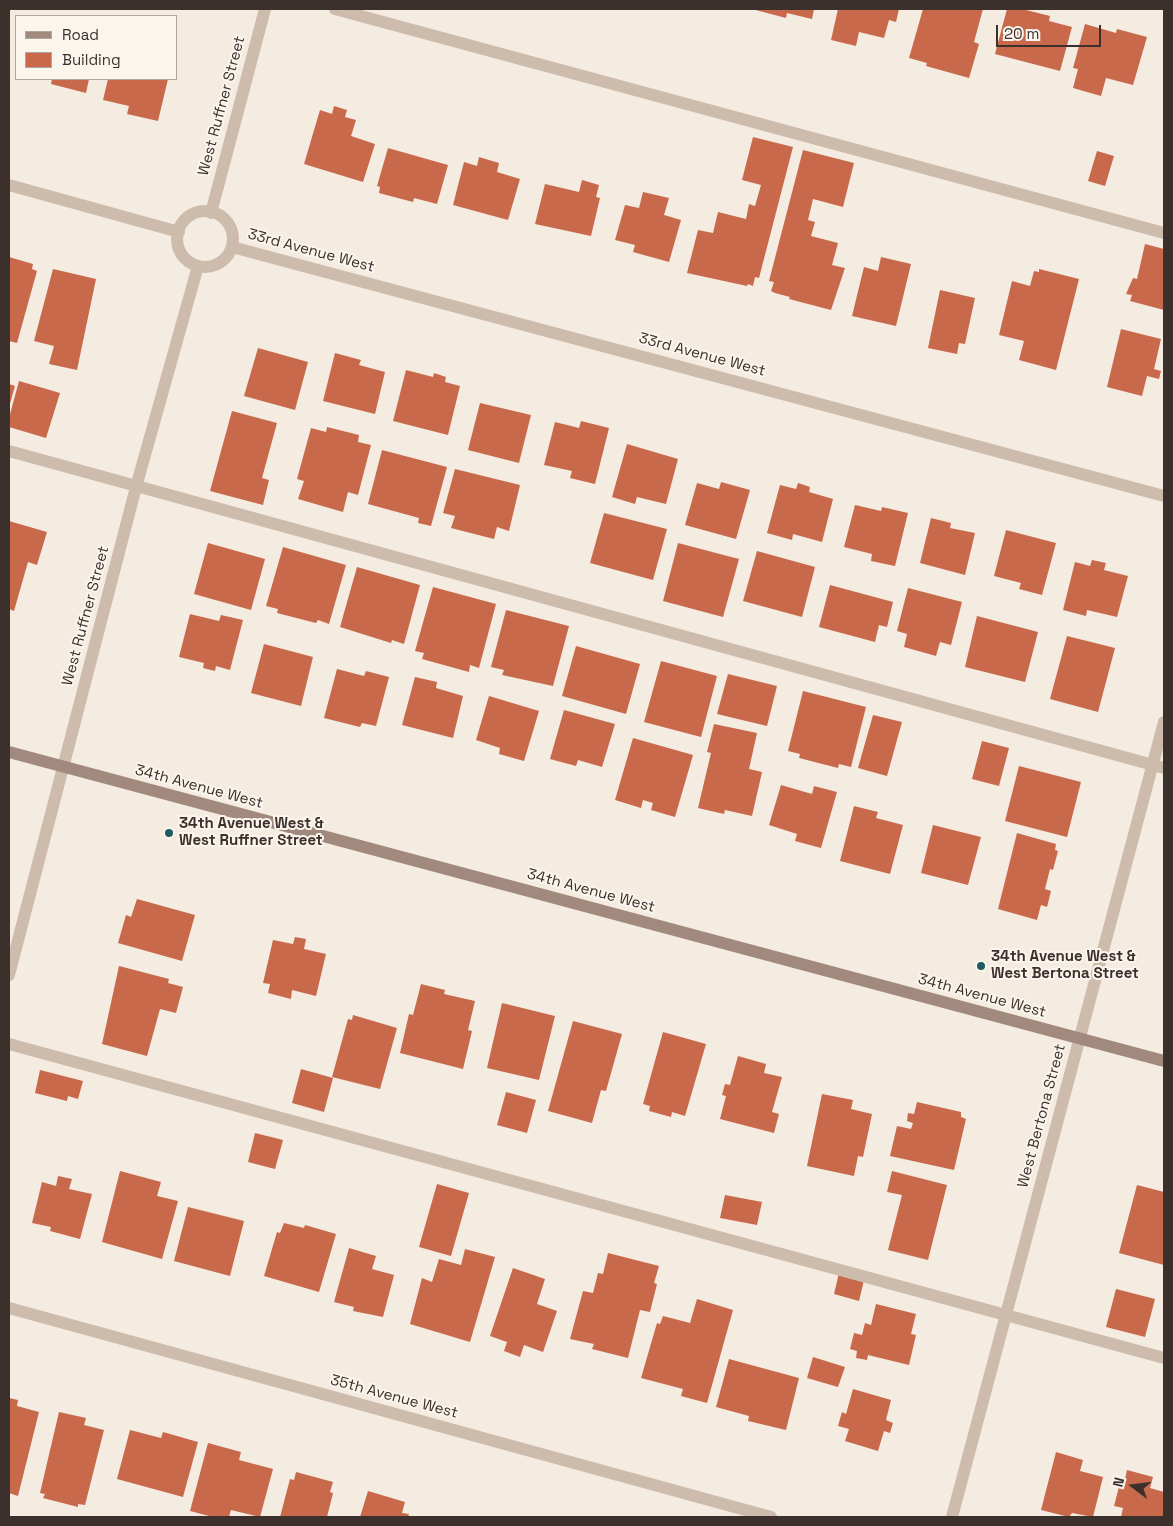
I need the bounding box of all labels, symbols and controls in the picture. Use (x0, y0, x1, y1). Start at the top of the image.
legend (15, 15, 178, 80)
scale bar (998, 15, 1103, 47)
text: 20 m (1004, 24, 1039, 43)
text: Road (62, 25, 99, 44)
street label: West Ruffner Street (195, 34, 249, 178)
text: Building (62, 50, 121, 69)
street label: 33rd Avenue West (246, 225, 376, 277)
street label: 33rd Avenue West (637, 329, 767, 381)
street label: West Ruffner Street (59, 544, 113, 688)
street label: 34th Avenue West (133, 761, 265, 813)
place label: 34th Avenue West & West Ruffner Street (179, 815, 324, 850)
marker: 34th Avenue West & West Ruffner Street (163, 827, 175, 839)
street label: 34th Avenue West (525, 865, 657, 917)
place label: 34th Avenue West & West Bertona Street (991, 948, 1139, 983)
marker: 34th Avenue West & West Bertona Street (975, 960, 987, 972)
street label: 34th Avenue West (916, 970, 1048, 1022)
street label: West Bertona Street (1014, 1042, 1070, 1190)
street label: 35th Avenue West (328, 1371, 460, 1423)
north arrow (1108, 1461, 1158, 1511)
text: N (1109, 1475, 1128, 1489)

